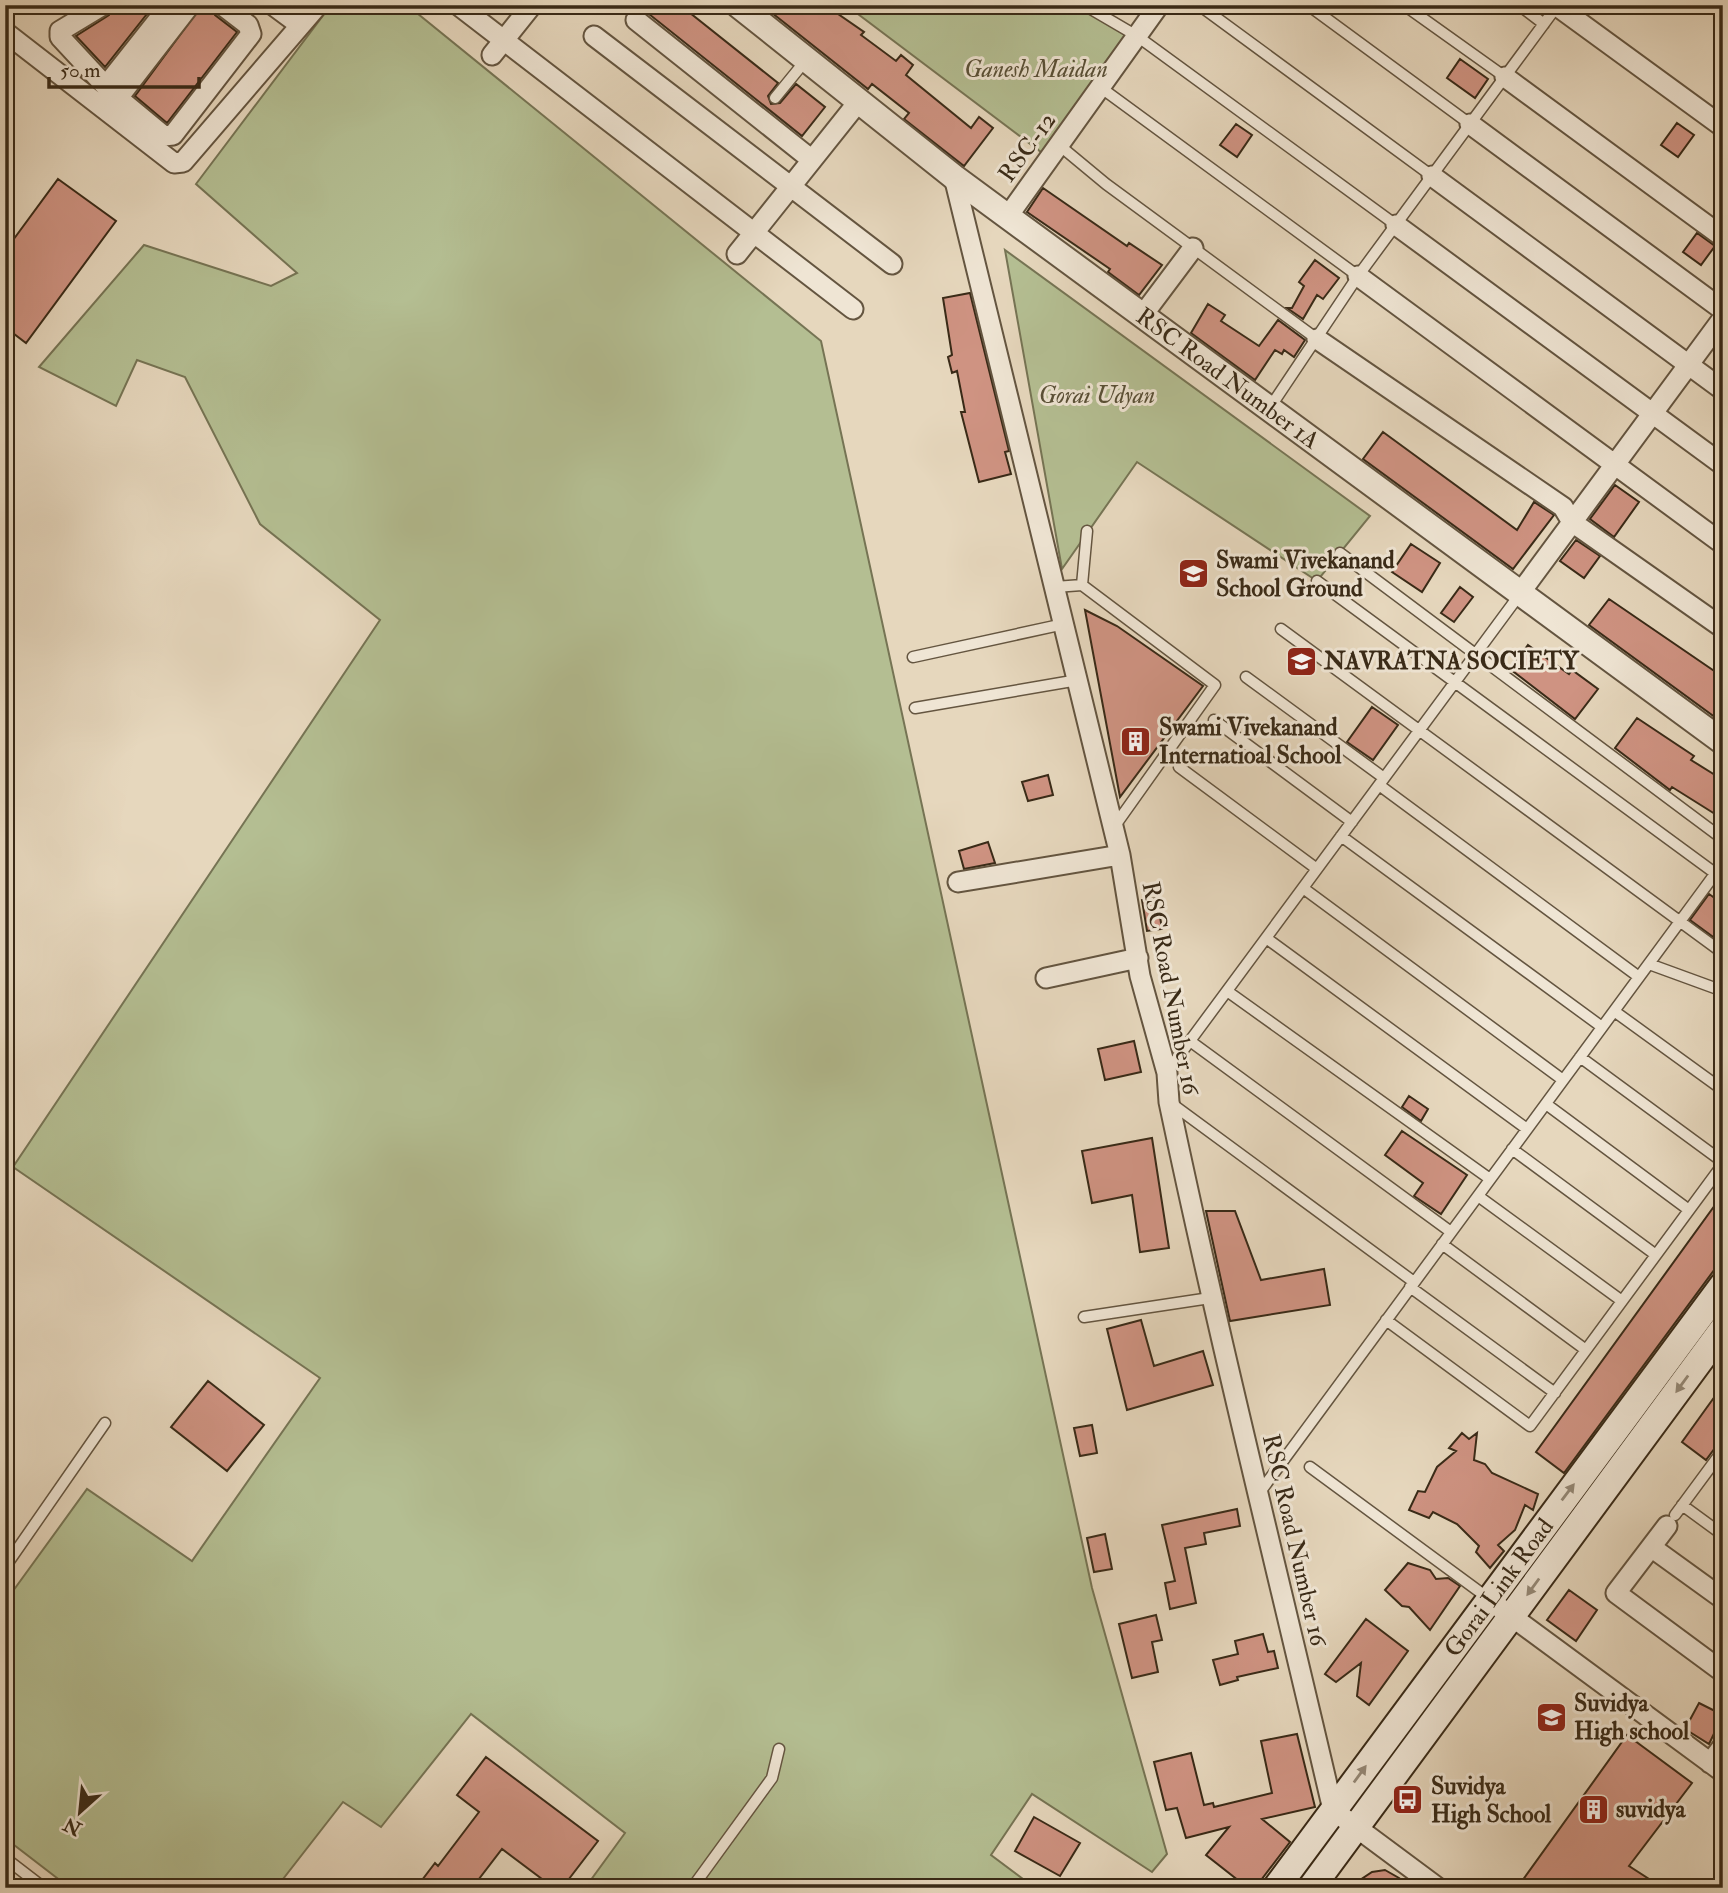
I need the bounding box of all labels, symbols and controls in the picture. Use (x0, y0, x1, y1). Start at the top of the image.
scale bar (49, 46, 200, 90)
park label: Ganesh Maidan (964, 54, 1108, 85)
text: 50 m (60, 57, 101, 84)
street label: RSC-12 (992, 106, 1063, 188)
street label: RSC Road Number 1A (1130, 301, 1325, 456)
park label: Gorai Udyan (1039, 380, 1155, 411)
place label: Swami Vivekanand School Ground (1216, 545, 1395, 604)
school or university icon: Swami Vivekanand School Ground (1176, 557, 1210, 591)
school or university icon: NAVRATNA SOCIETY (1284, 644, 1318, 678)
place label: NAVRATNA SOCIETY (1323, 646, 1580, 677)
place label: Swami Vivekanand Internatioal School (1159, 712, 1342, 771)
building icon: Swami Vivekanand Internatioal School (1119, 724, 1153, 758)
street label: RSC Road Number 16 (1135, 879, 1207, 1099)
one-way arrow (1676, 1375, 1690, 1393)
street label: RSC Road Number 16 (1255, 1431, 1334, 1651)
one-way arrow (1561, 1483, 1575, 1501)
street label: Gorai Link Road (1438, 1512, 1561, 1663)
one-way arrow (1526, 1578, 1540, 1596)
place label: Suvidya High school (1574, 1688, 1690, 1747)
school or university icon: Suvidya High school (1534, 1700, 1568, 1734)
one-way arrow (1353, 1764, 1367, 1783)
place label: Suvidya High School (1431, 1771, 1552, 1830)
north arrow (46, 1778, 116, 1848)
bus stop icon: Suvidya High School (1391, 1783, 1425, 1817)
building icon: suvidya (1576, 1792, 1610, 1826)
place label: suvidya (1616, 1794, 1687, 1825)
text: N (59, 1811, 87, 1841)

